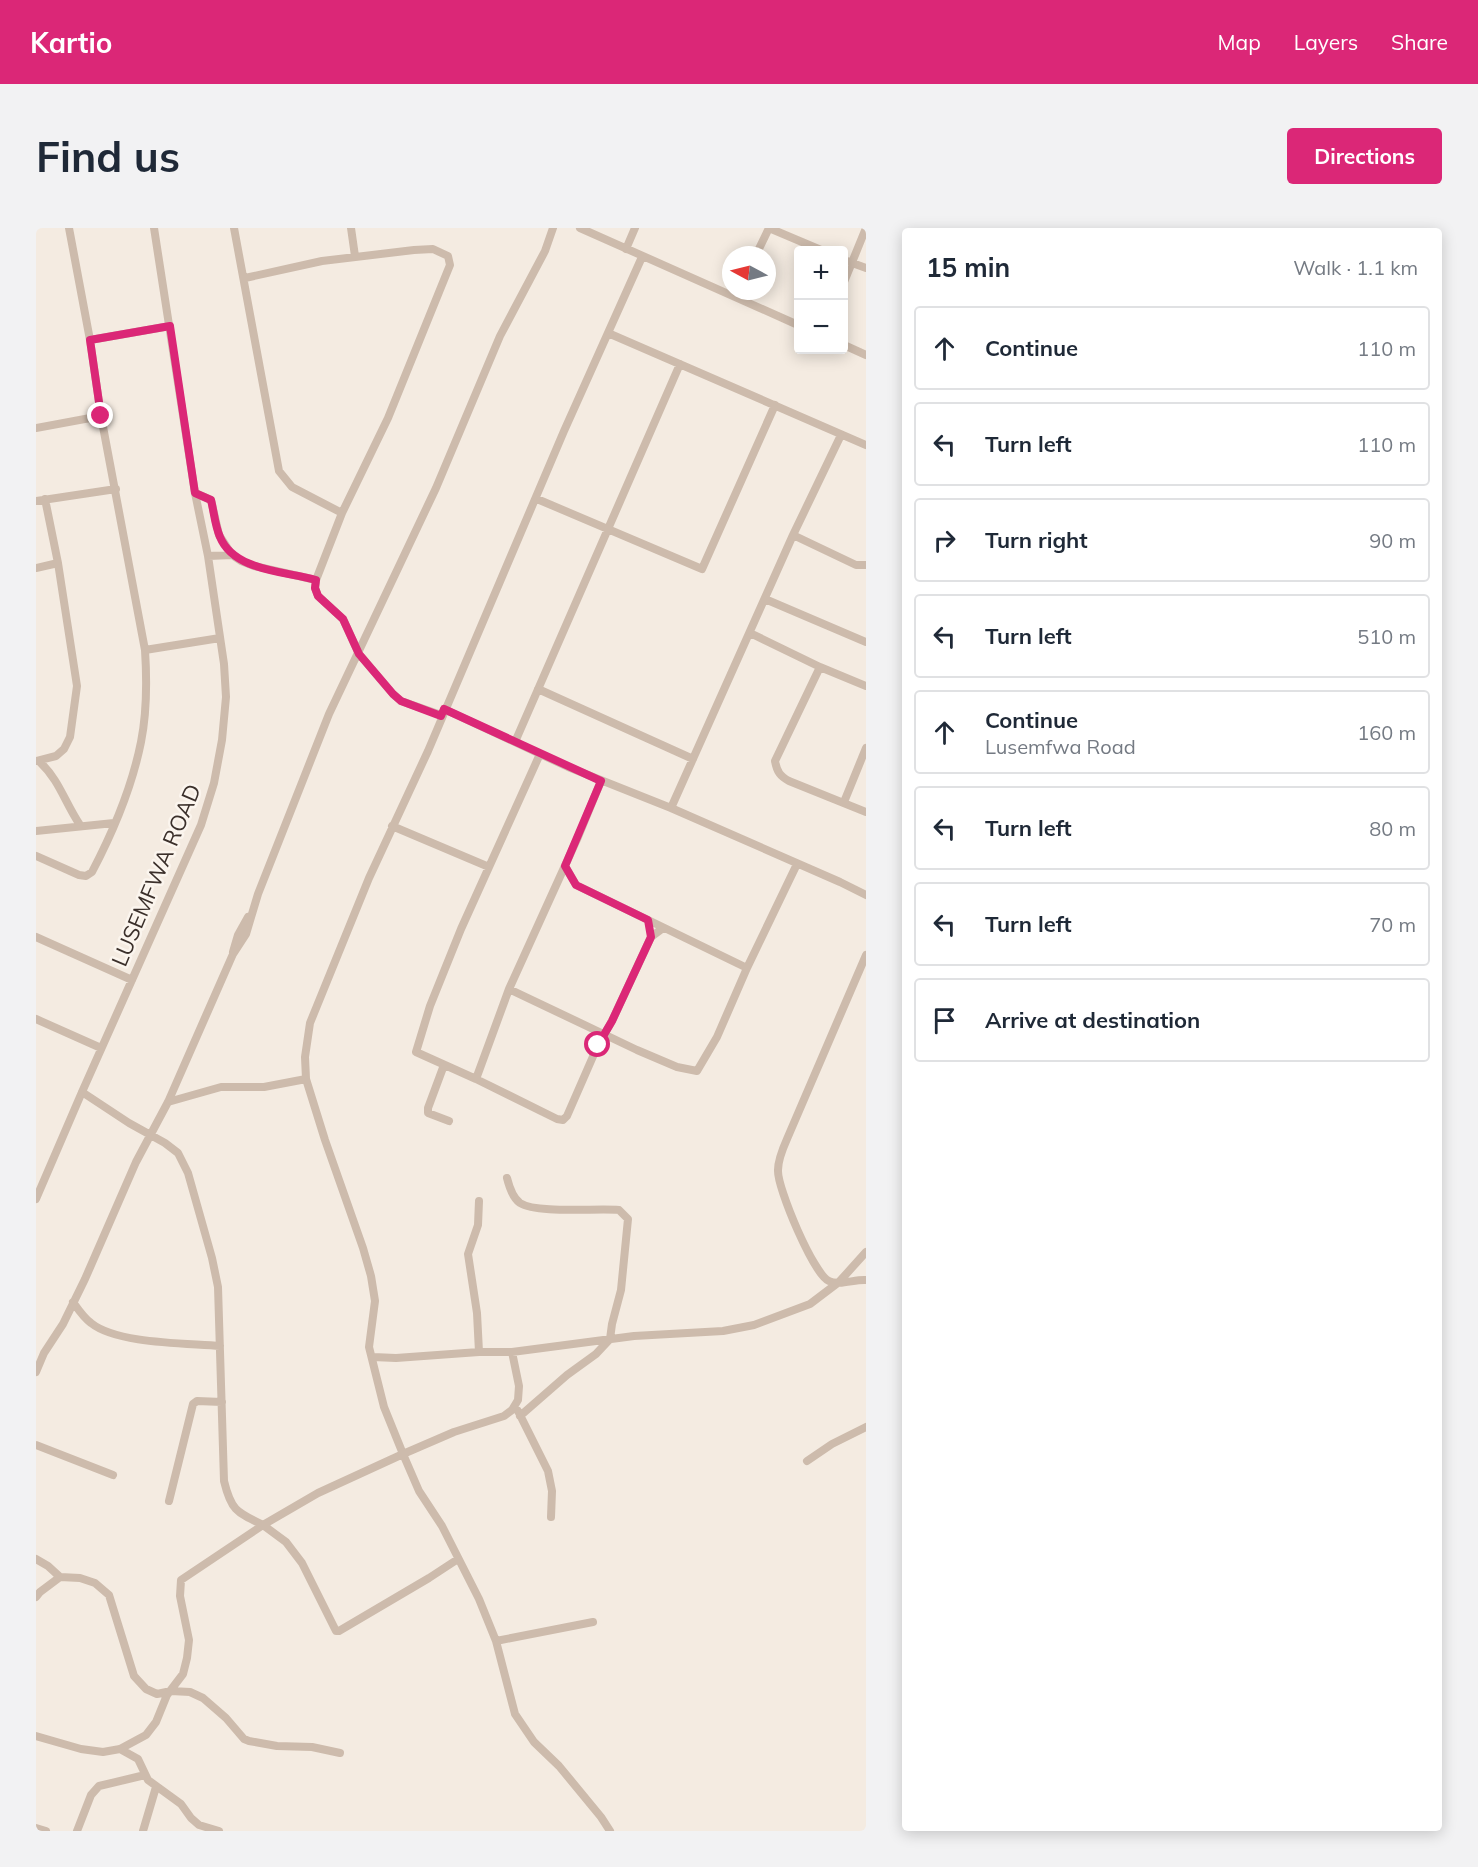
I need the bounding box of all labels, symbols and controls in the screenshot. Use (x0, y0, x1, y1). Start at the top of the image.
text: Kartio (30, 25, 112, 60)
text: Map (1218, 29, 1261, 55)
text: Layers (1294, 29, 1358, 55)
text: Share (1391, 29, 1448, 55)
button: Directions (1287, 128, 1442, 184)
text: Find us (36, 130, 180, 183)
north arrow (722, 246, 776, 300)
map controls (794, 246, 848, 354)
button: + (794, 246, 848, 300)
text: 15 min (926, 251, 1010, 284)
text: Walk · 1.1 km (1293, 255, 1418, 280)
button: − (794, 300, 848, 354)
icon: ahead (928, 332, 961, 365)
text: Continue (985, 334, 1078, 362)
text: 110 m (1357, 336, 1416, 361)
route end (87, 402, 113, 428)
icon: left (928, 428, 961, 461)
text: Turn left (985, 430, 1072, 458)
text: 110 m (1357, 432, 1416, 457)
icon: right (928, 524, 961, 557)
text: Turn right (985, 526, 1088, 554)
text: 90 m (1369, 528, 1416, 553)
icon: left (928, 620, 961, 653)
text: Turn left (985, 622, 1072, 650)
text: 510 m (1357, 624, 1416, 649)
text: Continue (985, 706, 1078, 734)
icon: ahead (928, 716, 961, 749)
text: 160 m (1357, 720, 1416, 745)
text: Lusemfwa Road (985, 734, 1136, 759)
street label: LUSEMFWA ROAD (105, 780, 207, 970)
icon: left (928, 812, 961, 845)
text: Turn left (985, 814, 1072, 842)
text: 80 m (1369, 816, 1416, 841)
icon: left (928, 908, 961, 941)
text: Turn left (985, 910, 1072, 938)
text: 70 m (1369, 912, 1416, 937)
icon: arrive (928, 1004, 961, 1037)
text: Arrive at destination (985, 1006, 1200, 1034)
route start (584, 1031, 610, 1057)

